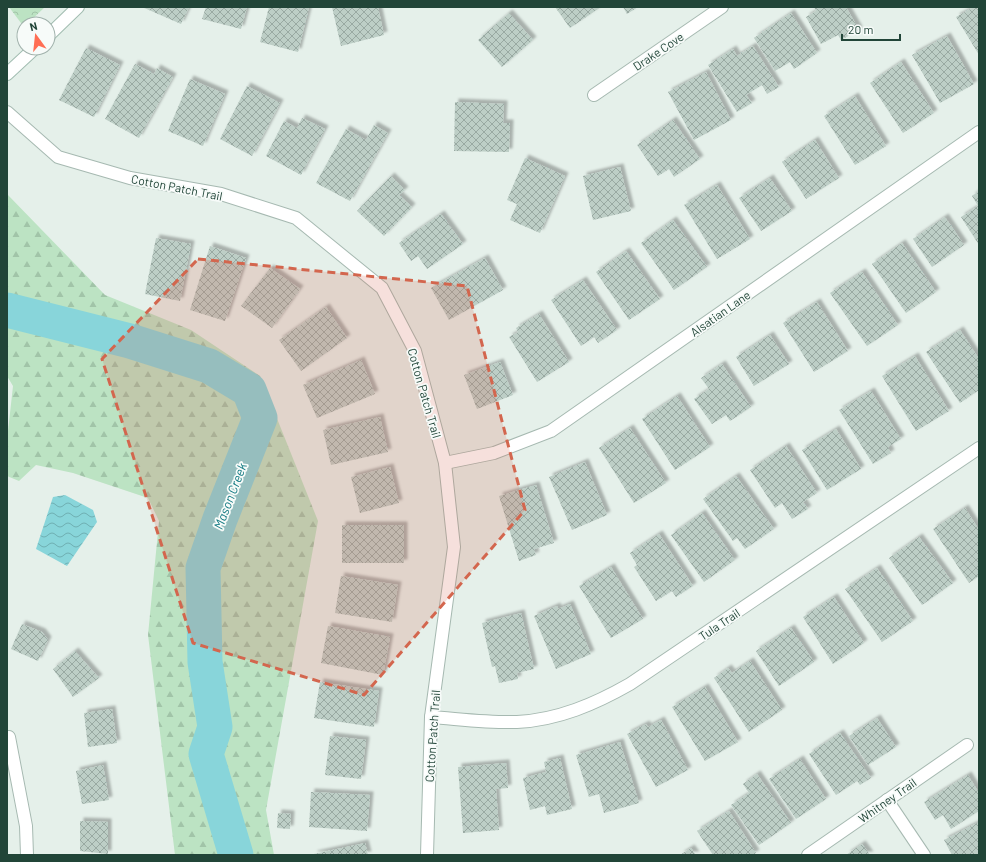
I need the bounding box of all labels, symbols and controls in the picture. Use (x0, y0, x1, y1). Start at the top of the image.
north arrow (16, 16, 56, 56)
scale bar (842, 16, 900, 42)
text: N (28, 19, 39, 33)
text: 20 m (848, 22, 874, 36)
street label: Drake Cove (630, 29, 686, 73)
street label: Cotton Patch Trail (130, 171, 224, 203)
street label: Alsatian Lane (687, 287, 753, 339)
street label: Cotton Patch Trail (406, 347, 444, 439)
water label: Mason Creek (210, 460, 250, 532)
street label: Tula Trail (696, 605, 742, 643)
street label: Cotton Patch Trail (422, 689, 442, 783)
street label: Whitney Trail (855, 775, 919, 825)

